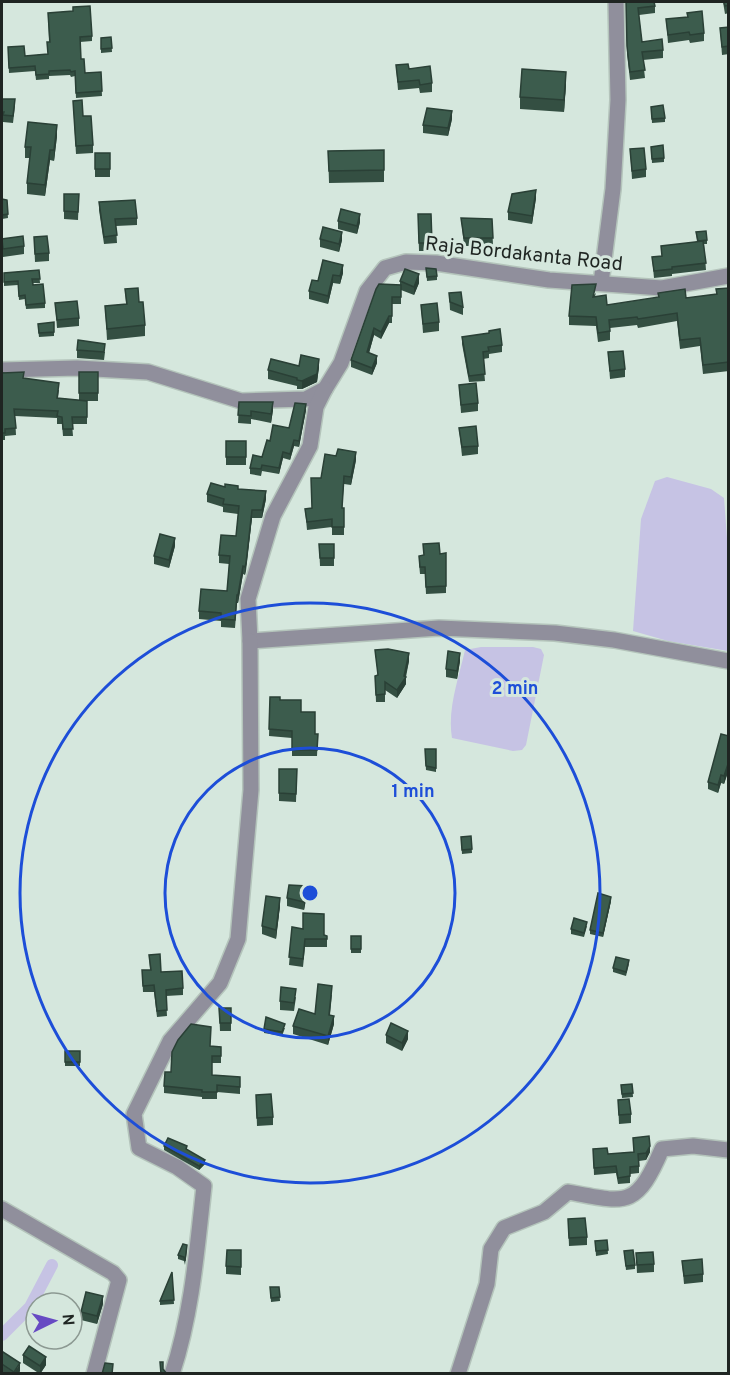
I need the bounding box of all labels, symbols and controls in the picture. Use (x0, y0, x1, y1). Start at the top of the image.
street label: Raja Bordakanta Road (424, 232, 624, 278)
text: 2 min (491, 678, 539, 701)
text: 1 min (391, 781, 435, 804)
centre of rings (300, 883, 320, 903)
north arrow (24, 1291, 84, 1351)
text: N (56, 1313, 77, 1326)

